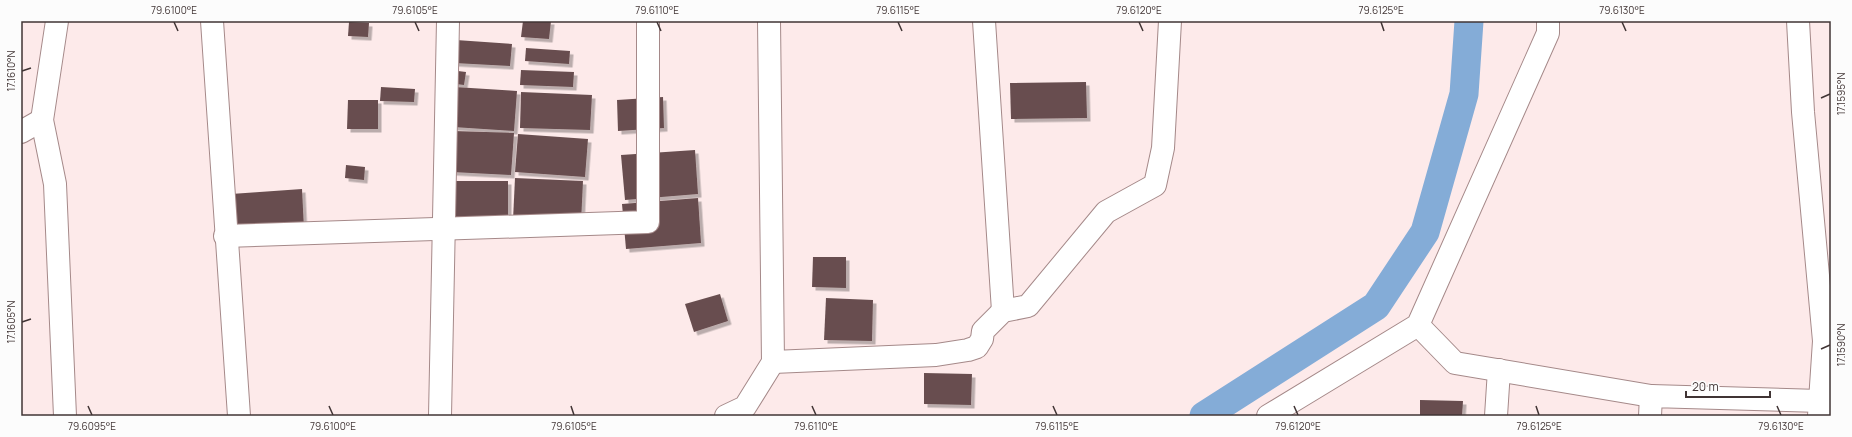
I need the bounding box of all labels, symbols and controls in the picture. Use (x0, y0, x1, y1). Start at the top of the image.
text: 79.6100°E (151, 3, 197, 17)
text: 79.6105°E (392, 3, 438, 17)
text: 79.6110°E (635, 3, 679, 17)
text: 79.6115°E (876, 3, 920, 17)
text: 79.6120°E (1116, 3, 1162, 17)
text: 79.6125°E (1358, 3, 1404, 17)
text: 79.6130°E (1599, 3, 1645, 17)
text: 17.1610°N (4, 50, 18, 91)
text: 17.1595°N (1834, 73, 1848, 115)
text: 17.1605°N (4, 300, 18, 343)
text: 17.1590°N (1834, 323, 1848, 366)
scale bar (1686, 373, 1770, 399)
text: 20 m (1692, 378, 1719, 395)
text: 79.6095°E (68, 419, 116, 433)
text: 79.6100°E (310, 419, 356, 433)
text: 79.6105°E (551, 419, 597, 433)
text: 79.6110°E (794, 419, 838, 433)
text: 79.6115°E (1035, 419, 1079, 433)
text: 79.6120°E (1275, 419, 1321, 433)
text: 79.6125°E (1516, 419, 1562, 433)
text: 79.6130°E (1758, 419, 1804, 433)

